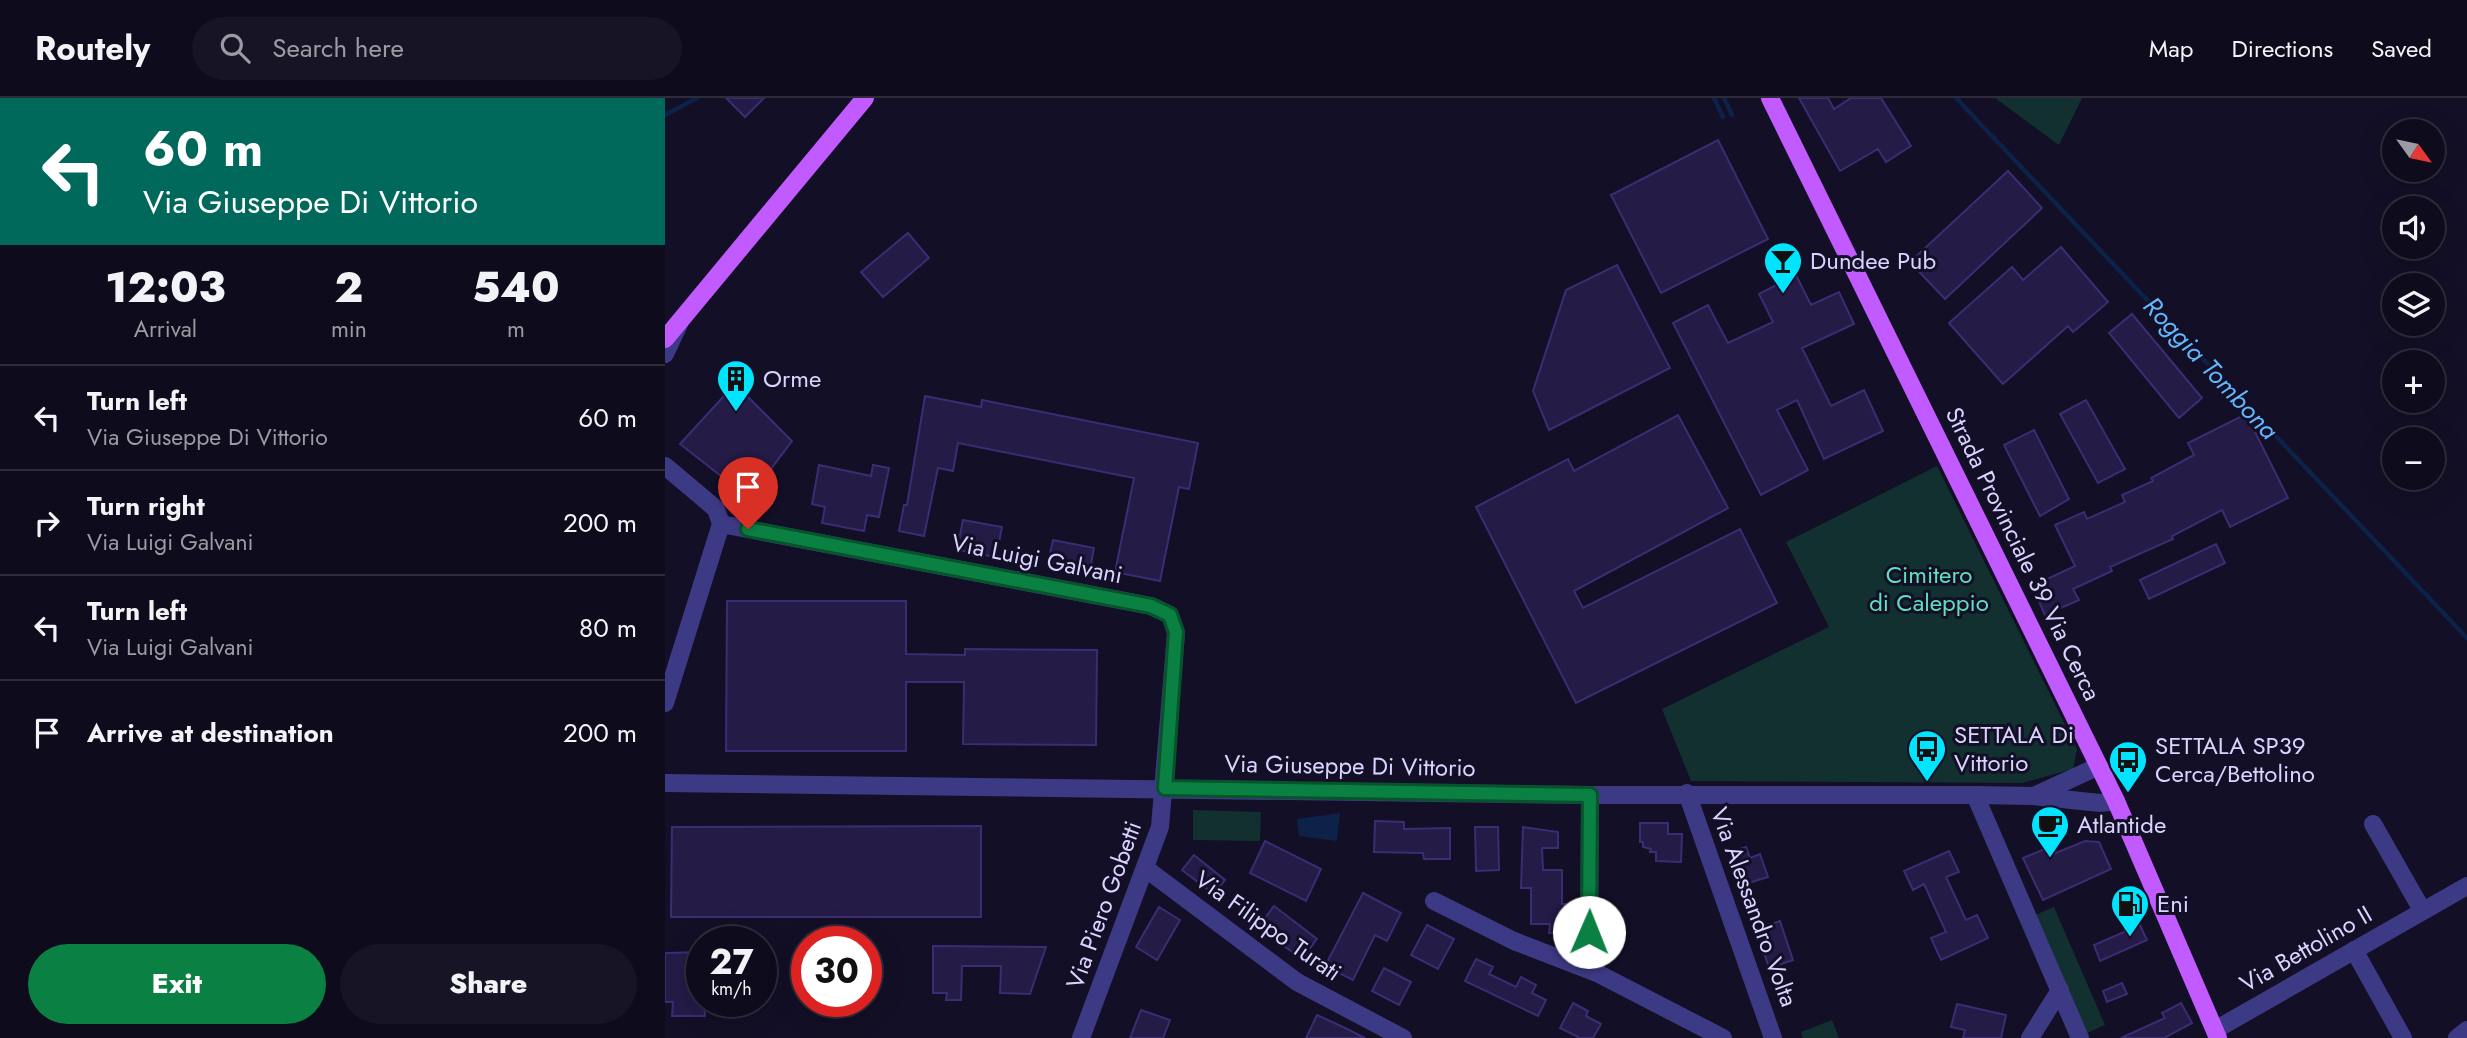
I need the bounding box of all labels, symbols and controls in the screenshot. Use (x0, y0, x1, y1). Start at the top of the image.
search box (192, 17, 682, 80)
text: Routely (35, 25, 150, 72)
icon: search (216, 29, 254, 67)
text: Search here (272, 29, 404, 67)
text: Map (2149, 31, 2194, 66)
text: Directions (2232, 31, 2333, 66)
text: Saved (2371, 31, 2432, 66)
text: 60 m (143, 114, 263, 184)
north arrow (2382, 119, 2445, 182)
map controls (2382, 119, 2445, 490)
icon: left (28, 126, 119, 217)
text: Via Giuseppe Di Vittorio (143, 179, 478, 225)
button: sound (2382, 196, 2445, 259)
bar icon: Dundee Pub (1762, 240, 1804, 295)
place label: Dundee Pub (1810, 243, 1936, 278)
text: 12:03 (105, 257, 226, 318)
text: 2 (335, 257, 363, 318)
text: 540 (472, 257, 560, 318)
button: layers (2382, 273, 2445, 336)
water label: Roggia Tombona (2134, 288, 2288, 449)
text: Arrival (134, 312, 197, 346)
text: min (331, 312, 367, 346)
text: m (507, 312, 525, 346)
button: + (2382, 350, 2445, 413)
building icon: Orme (715, 358, 757, 413)
place label: Orme (763, 361, 821, 396)
text: Turn left (87, 382, 187, 420)
icon: left (28, 399, 66, 437)
text: 60 m (578, 399, 637, 437)
street label: Strada Provinciale 39 Via Cerca (1937, 401, 2110, 707)
text: Via Giuseppe Di Vittorio (87, 420, 328, 454)
button: − (2382, 427, 2445, 490)
pin (718, 457, 778, 529)
icon: arrive (729, 468, 767, 506)
text: Turn right (87, 487, 205, 525)
icon: right (28, 504, 66, 542)
text: 200 m (563, 504, 637, 542)
text: Via Luigi Galvani (87, 525, 253, 559)
street label: Via Luigi Galvani (948, 525, 1126, 592)
park label: Cimitero di Caleppio (1869, 557, 1989, 620)
text: Turn left (87, 592, 187, 630)
icon: left (28, 609, 66, 647)
text: 80 m (579, 609, 637, 647)
text: Via Luigi Galvani (87, 630, 253, 664)
icon: arrive (28, 714, 66, 752)
text: Arrive at destination (87, 714, 334, 752)
text: 200 m (563, 714, 637, 752)
place label: SETTALA Di Vittorio (1954, 717, 2074, 780)
bus stop icon: SETTALA Di Vittorio (1906, 728, 1948, 783)
place label: SETTALA SP39 Cerca/Bettolino (2155, 728, 2315, 791)
bus stop icon: SETTALA SP39 Cerca/Bettolino (2107, 739, 2149, 794)
street label: Via Giuseppe Di Vittorio (1224, 746, 1476, 785)
street label: Via Alessandro Volta (1702, 802, 1807, 1011)
cafe icon: Atlantide (2029, 804, 2071, 859)
place label: Atlantide (2077, 807, 2166, 842)
street label: Via Piero Gobetti (1057, 816, 1150, 994)
street label: Via Filippo Turati (1188, 862, 1349, 989)
fuel station icon: Eni (2109, 883, 2151, 938)
place label: Eni (2157, 886, 2189, 921)
position arrow (1552, 895, 1626, 969)
street label: Via Bettolino II (2233, 897, 2378, 1001)
speed limit sign: 30 (791, 926, 882, 1017)
text: 27 (709, 937, 754, 987)
button: Exit (28, 944, 326, 1024)
button: Share (340, 944, 637, 1024)
text: km/h (711, 976, 752, 1002)

